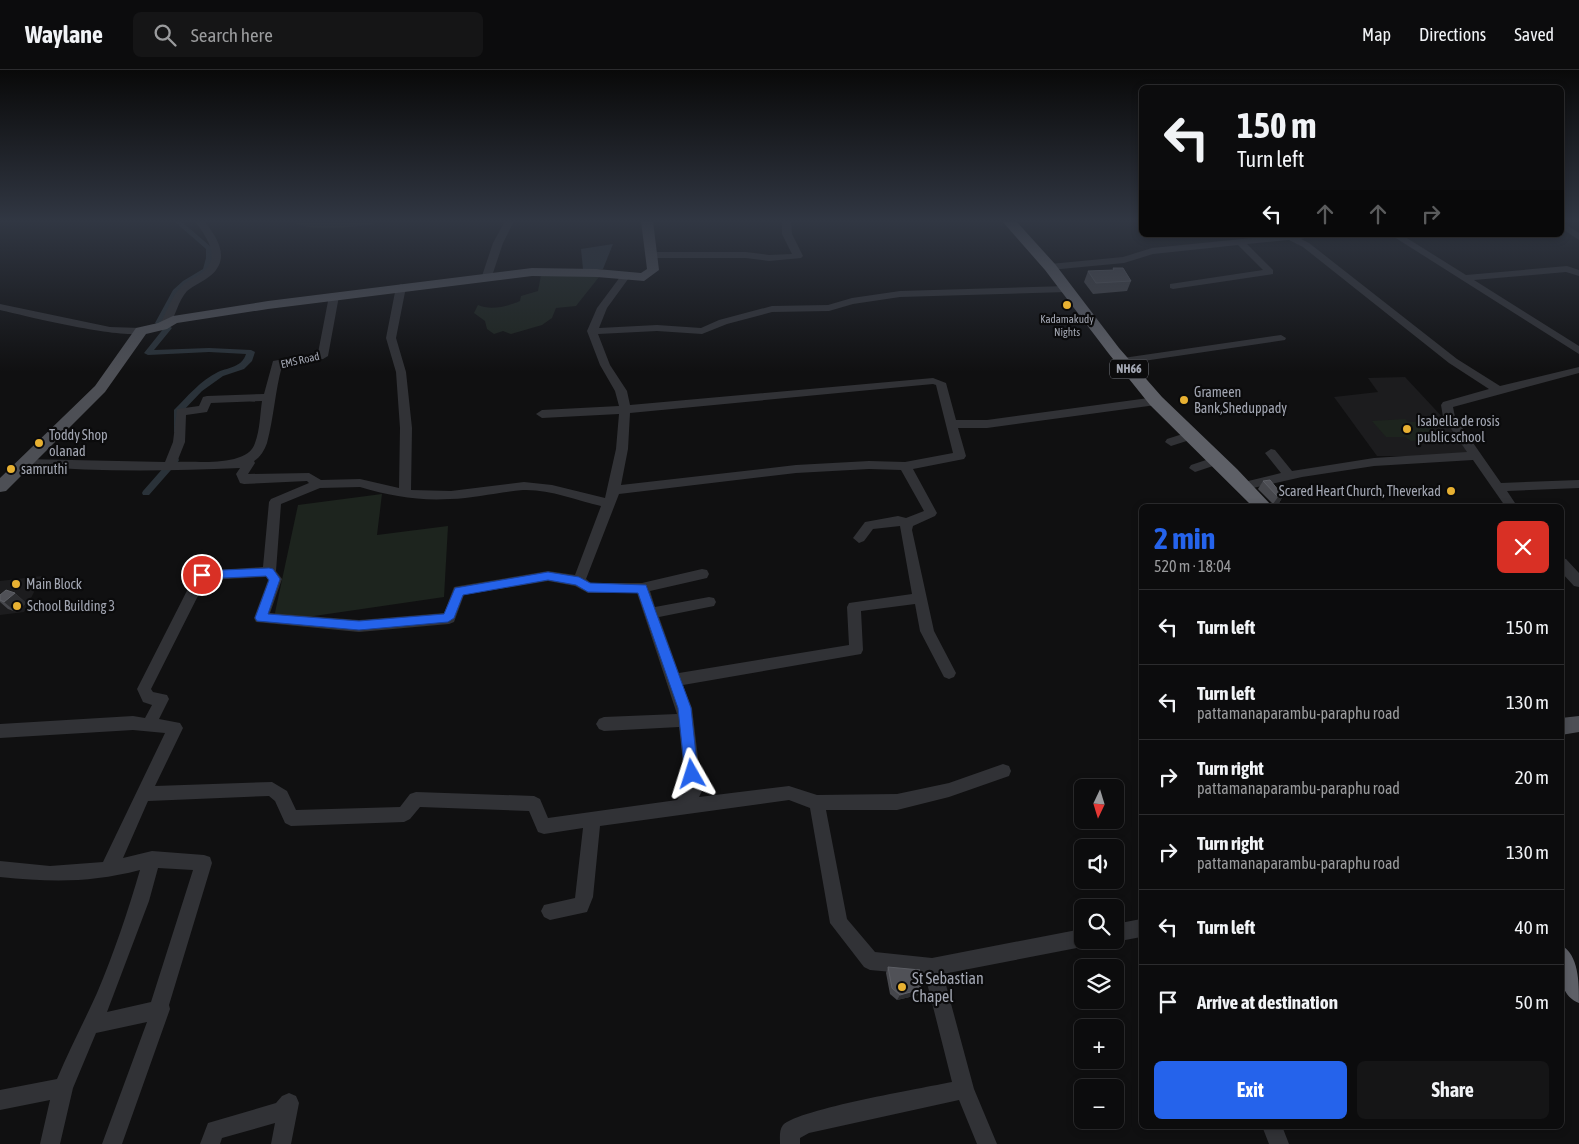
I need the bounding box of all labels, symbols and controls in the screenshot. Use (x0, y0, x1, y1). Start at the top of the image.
search box (133, 12, 483, 57)
text: Waylane (25, 21, 103, 48)
icon: search (151, 21, 179, 49)
text: Search here (191, 24, 273, 46)
text: Map (1362, 24, 1391, 45)
text: Directions (1419, 24, 1486, 45)
text: Saved (1514, 24, 1554, 45)
icon: left (1154, 105, 1219, 170)
text: 150 m (1237, 105, 1316, 145)
text: Turn left (1237, 146, 1304, 172)
icon: left (1258, 200, 1286, 228)
icon: ahead (1311, 200, 1339, 228)
icon: ahead (1364, 200, 1392, 228)
icon: right (1417, 200, 1445, 228)
marker: Kadamakudy Nights (1061, 299, 1073, 311)
place label: Kadamakudy Nights (1040, 313, 1094, 338)
street label: EMS Road (280, 350, 320, 370)
road number: NH66 (1110, 360, 1148, 378)
place label: Grameen Bank,Sheduppady (1194, 384, 1287, 416)
marker: Grameen Bank,Sheduppady (1178, 394, 1190, 406)
place label: Isabella de rosis public school (1417, 413, 1500, 445)
marker: Isabella de rosis public school (1401, 423, 1413, 435)
place label: Toddy Shop olanad (49, 427, 108, 459)
marker: Toddy Shop olanad (33, 437, 45, 449)
place label: samruthi (21, 461, 67, 477)
marker: samruthi (5, 463, 17, 475)
place label: Scared Heart Church, Theverkad (1279, 483, 1441, 499)
marker: Scared Heart Church, Theverkad (1445, 485, 1457, 497)
text: 2 min (1154, 521, 1215, 555)
button: close (1497, 521, 1549, 573)
pin (181, 554, 223, 596)
text: 520 m · 18:04 (1154, 557, 1231, 575)
icon: arrive (188, 561, 216, 589)
place label: Main Block (26, 576, 82, 592)
marker: Main Block (10, 578, 22, 590)
place label: School Building 3 (27, 598, 115, 614)
marker: School Building 3 (11, 600, 23, 612)
icon: left (1154, 613, 1182, 641)
text: Turn left (1197, 616, 1255, 638)
text: 150 m (1506, 616, 1549, 638)
text: Turn left (1197, 682, 1255, 704)
icon: left (1154, 688, 1182, 716)
text: 130 m (1506, 691, 1549, 713)
text: pattamanaparambu-paraphu road (1197, 704, 1400, 722)
position arrow (665, 747, 717, 799)
text: Turn right (1197, 757, 1264, 779)
icon: right (1154, 763, 1182, 791)
text: 20 m (1515, 766, 1549, 788)
north arrow (1074, 779, 1124, 829)
map controls (1074, 779, 1124, 1129)
text: pattamanaparambu-paraphu road (1197, 779, 1400, 797)
text: Turn right (1197, 832, 1264, 854)
icon: right (1154, 838, 1182, 866)
button: sound (1074, 839, 1124, 889)
text: 130 m (1506, 841, 1549, 863)
text: pattamanaparambu-paraphu road (1197, 854, 1400, 872)
button: search (1074, 899, 1124, 949)
icon: left (1154, 913, 1182, 941)
text: Turn left (1197, 916, 1255, 938)
text: 40 m (1515, 916, 1549, 938)
button: layers (1074, 959, 1124, 1009)
place label: St Sebastian Chapel (912, 969, 984, 1006)
marker: St Sebastian Chapel (896, 981, 908, 993)
icon: arrive (1154, 988, 1182, 1016)
text: Arrive at destination (1197, 991, 1338, 1013)
text: 50 m (1515, 991, 1549, 1013)
button: + (1074, 1019, 1124, 1069)
button: Exit (1154, 1061, 1347, 1119)
button: Share (1357, 1061, 1549, 1119)
button: − (1074, 1079, 1124, 1129)

